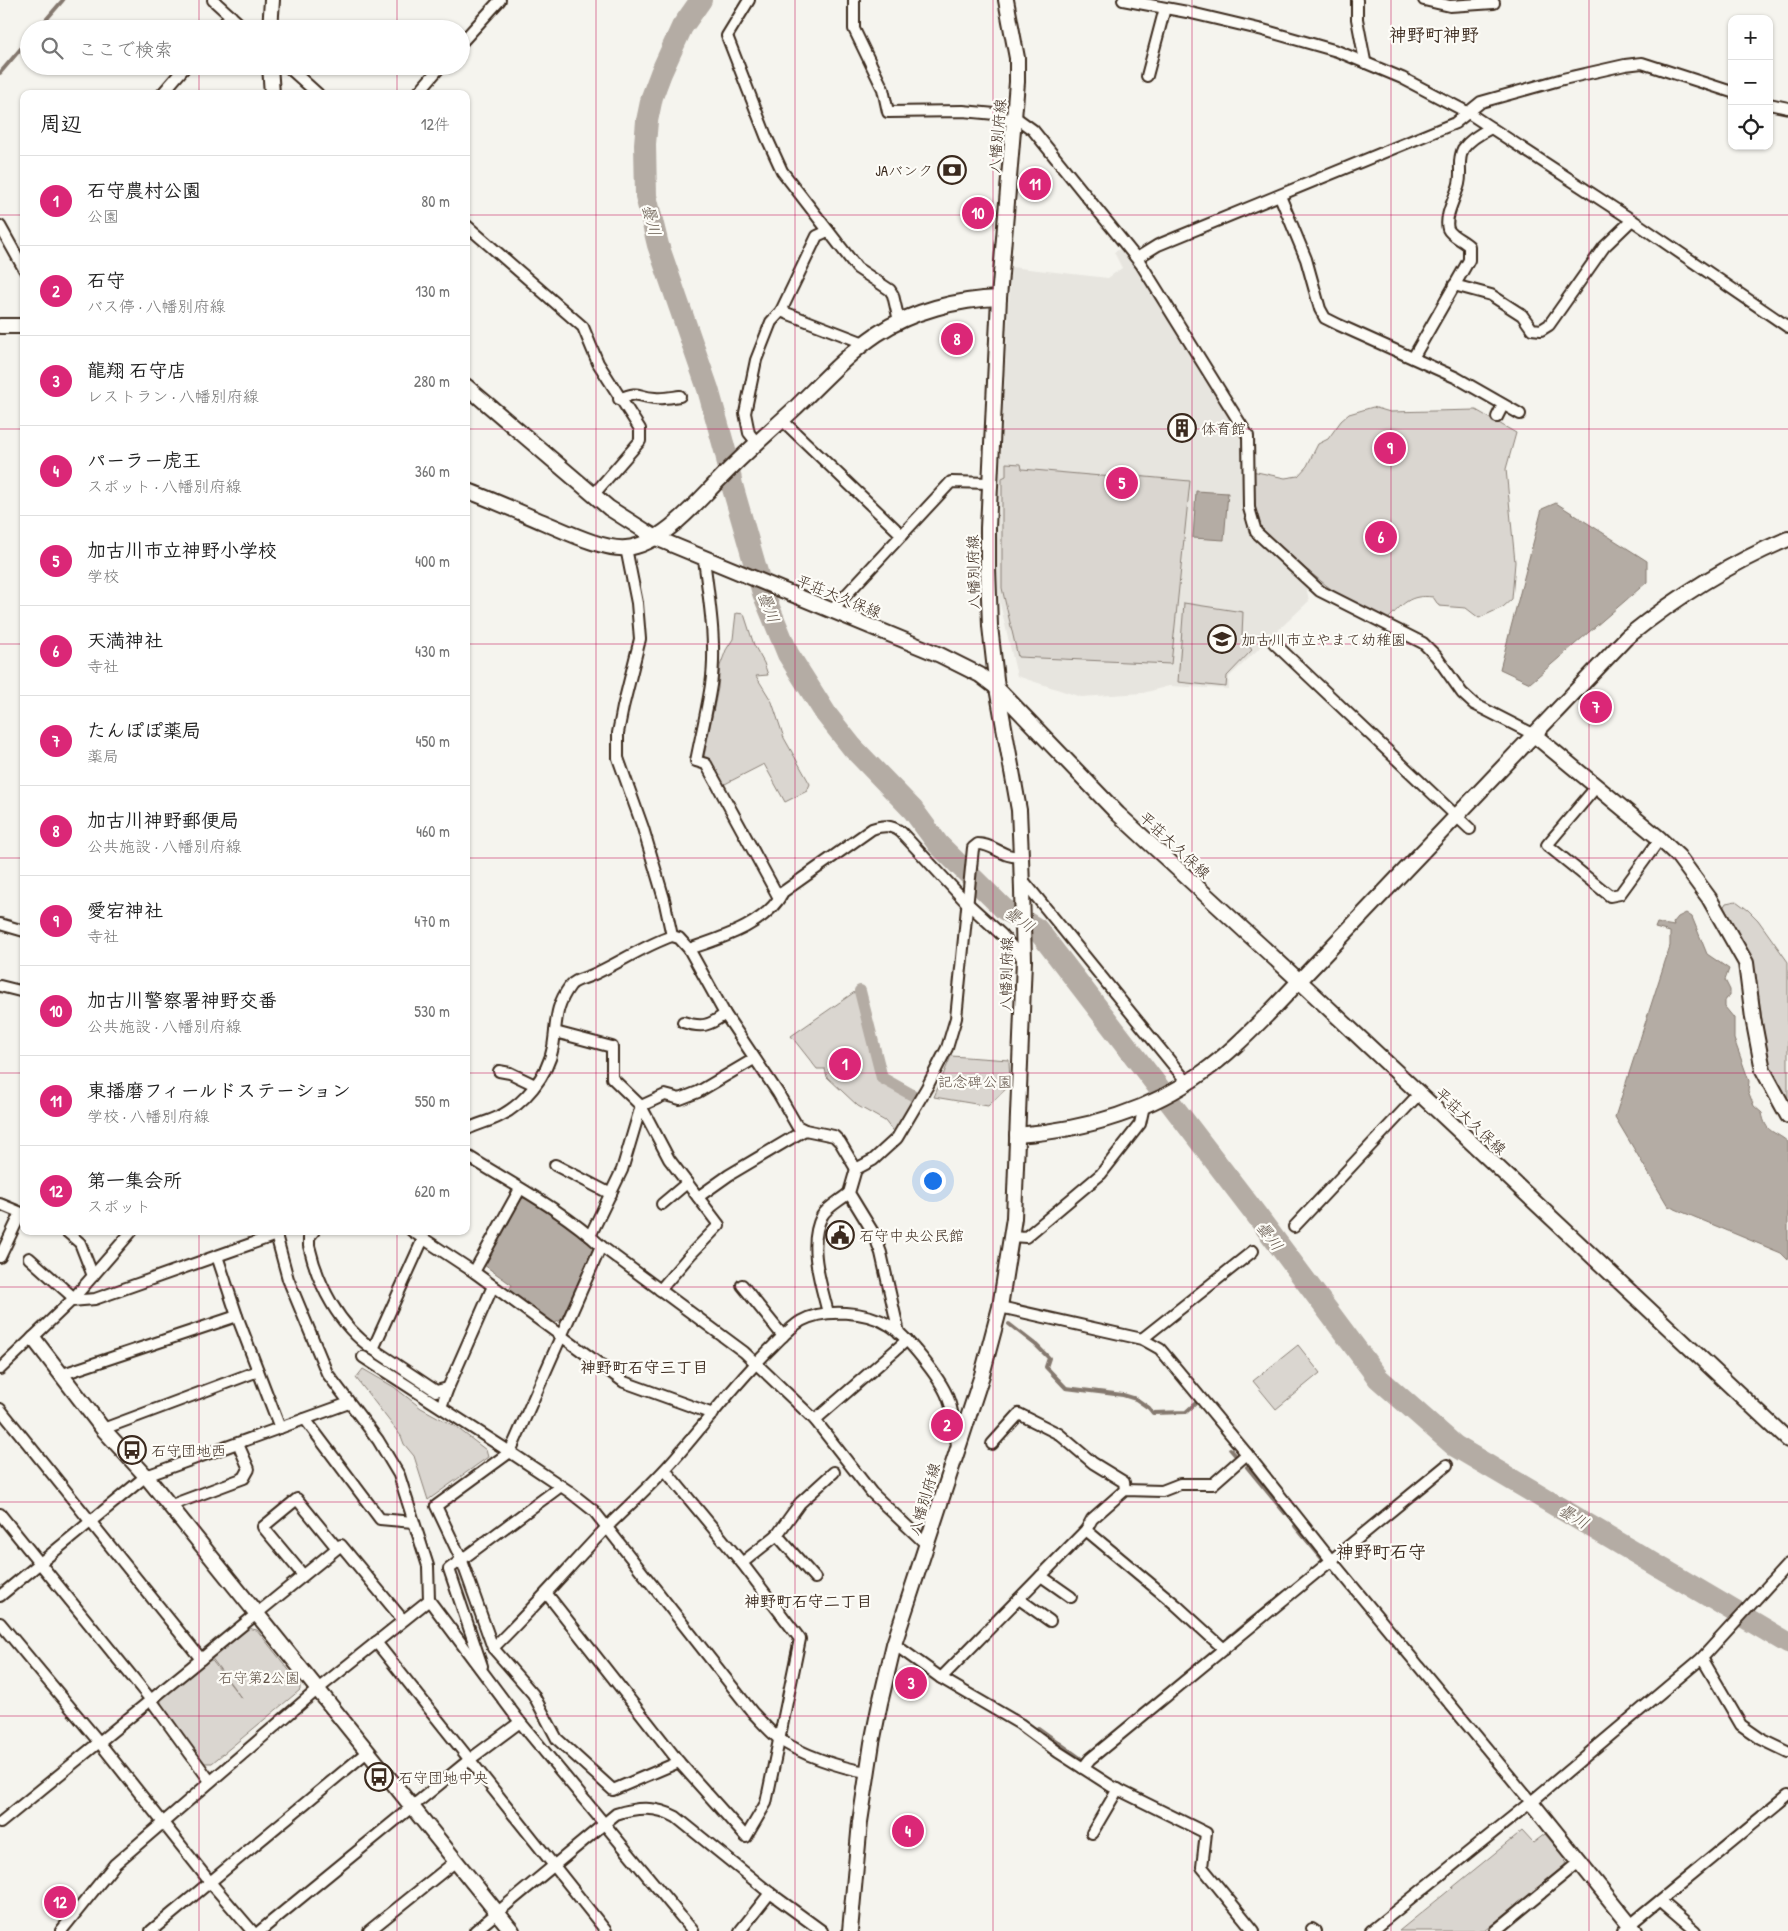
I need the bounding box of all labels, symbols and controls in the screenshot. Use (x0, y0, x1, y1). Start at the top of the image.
map controls (1728, 15, 1773, 150)
button: + (1728, 15, 1773, 60)
search box (20, 20, 470, 75)
district label: 神野町神野 (1389, 22, 1479, 47)
icon: search (38, 34, 66, 62)
text: ここで検索 (78, 36, 173, 62)
button: − (1728, 60, 1773, 105)
street label: 八幡別府線 (983, 98, 1011, 174)
button: locate (1728, 105, 1773, 150)
text: 周辺 (40, 109, 82, 138)
text: 12件 (421, 113, 450, 135)
bank icon: JAバンク (937, 155, 967, 185)
place label: JAバンク (875, 160, 933, 181)
pin: 11 (1019, 165, 1051, 203)
text: 石守農村公園 (87, 177, 201, 203)
text: 1 (53, 190, 59, 212)
text: 80 m (421, 190, 450, 212)
pin: 10 (962, 194, 994, 232)
water label: 曇川 (637, 202, 667, 238)
text: 公園 (87, 205, 119, 227)
text: 石守 (87, 267, 125, 293)
text: 2 (52, 280, 60, 302)
text: 130 m (415, 280, 450, 302)
text: バス停 · 八幡別府線 (87, 295, 226, 317)
pin: 8 (941, 320, 973, 358)
text: 龍翔 石守店 (87, 357, 186, 383)
text: 3 (52, 370, 60, 392)
text: 280 m (414, 370, 450, 392)
text: レストラン · 八幡別府線 (87, 385, 259, 407)
building icon: 体育館 (1167, 413, 1197, 443)
place label: 体育館 (1201, 418, 1246, 439)
pin: 9 (1374, 429, 1406, 467)
text: パーラー虎王 (87, 447, 201, 473)
text: 4 (53, 460, 59, 482)
text: 360 m (415, 460, 450, 482)
pin: 5 (1106, 464, 1138, 502)
text: スポット · 八幡別府線 (87, 475, 242, 497)
pin: 6 (1365, 518, 1397, 556)
street label: 八幡別府線 (962, 534, 984, 610)
text: 加古川市立神野小学校 (87, 537, 277, 563)
text: 5 (53, 550, 59, 572)
text: 400 m (415, 550, 450, 572)
text: 学校 (87, 565, 119, 587)
street label: 平荘大久保線 (793, 569, 885, 623)
water label: 曇川 (753, 588, 785, 626)
school or university icon: 加古川市立やまて幼稚園 (1207, 624, 1237, 654)
text: 天満神社 (87, 627, 163, 653)
place label: 加古川市立やまて幼稚園 (1241, 629, 1406, 650)
text: 6 (53, 640, 59, 662)
text: 430 m (415, 640, 450, 662)
text: 寺社 (87, 655, 119, 677)
pin: 7 (1580, 688, 1612, 726)
text: たんぽぽ薬局 (87, 717, 201, 743)
text: 7 (52, 730, 60, 752)
text: 450 m (416, 730, 450, 752)
text: 薬局 (87, 745, 119, 767)
text: 加古川神野郵便局 (87, 807, 239, 833)
street label: 平荘大久保線 (1135, 807, 1215, 883)
text: 8 (53, 820, 59, 842)
text: 460 m (416, 820, 450, 842)
text: 公共施設 · 八幡別府線 (87, 835, 242, 857)
text: 愛宕神社 (87, 897, 163, 923)
water label: 曇川 (1001, 901, 1039, 937)
text: 9 (53, 910, 59, 932)
text: 470 m (414, 910, 450, 932)
text: 寺社 (87, 925, 119, 947)
street label: 八幡別府線 (995, 936, 1017, 1012)
text: 加古川警察署神野交番 (87, 987, 277, 1013)
text: 10 (50, 1000, 62, 1022)
text: 530 m (414, 1000, 450, 1022)
text: 公共施設 · 八幡別府線 (87, 1015, 242, 1037)
pin: 1 (829, 1045, 861, 1083)
park label: 記念碑公園 (937, 1071, 1013, 1092)
text: 東播磨フィールドステーション (87, 1077, 351, 1103)
street label: 平荘大久保線 (1431, 1083, 1511, 1159)
text: 11 (50, 1090, 62, 1112)
text: 550 m (415, 1090, 450, 1112)
text: 学校 · 八幡別府線 (87, 1105, 210, 1127)
text: 第一集会所 (87, 1167, 182, 1193)
your location (920, 1168, 946, 1194)
text: 12 (49, 1180, 63, 1202)
text: 620 m (414, 1180, 450, 1202)
text: スポット (87, 1195, 151, 1217)
water label: 曇川 (1252, 1217, 1288, 1255)
public building icon: 石守中央公民館 (825, 1220, 855, 1250)
place label: 石守中央公民館 (859, 1225, 964, 1246)
district label: 神野町石守三丁目 (580, 1356, 708, 1378)
pin: 2 (931, 1406, 963, 1444)
bus stop icon: 石守団地西 (117, 1435, 147, 1465)
place label: 石守団地西 (151, 1440, 226, 1461)
street label: 八幡別府線 (903, 1460, 945, 1538)
water label: 曇川 (1555, 1498, 1593, 1534)
district label: 神野町石守 (1336, 1539, 1426, 1564)
district label: 神野町石守二丁目 (744, 1590, 872, 1612)
pin: 3 (895, 1664, 927, 1702)
park label: 石守第2公園 (218, 1667, 300, 1688)
bus stop icon: 石守団地中央 (364, 1762, 394, 1792)
place label: 石守団地中央 (398, 1767, 488, 1788)
pin: 4 (892, 1812, 924, 1850)
pin: 12 (44, 1883, 76, 1921)

